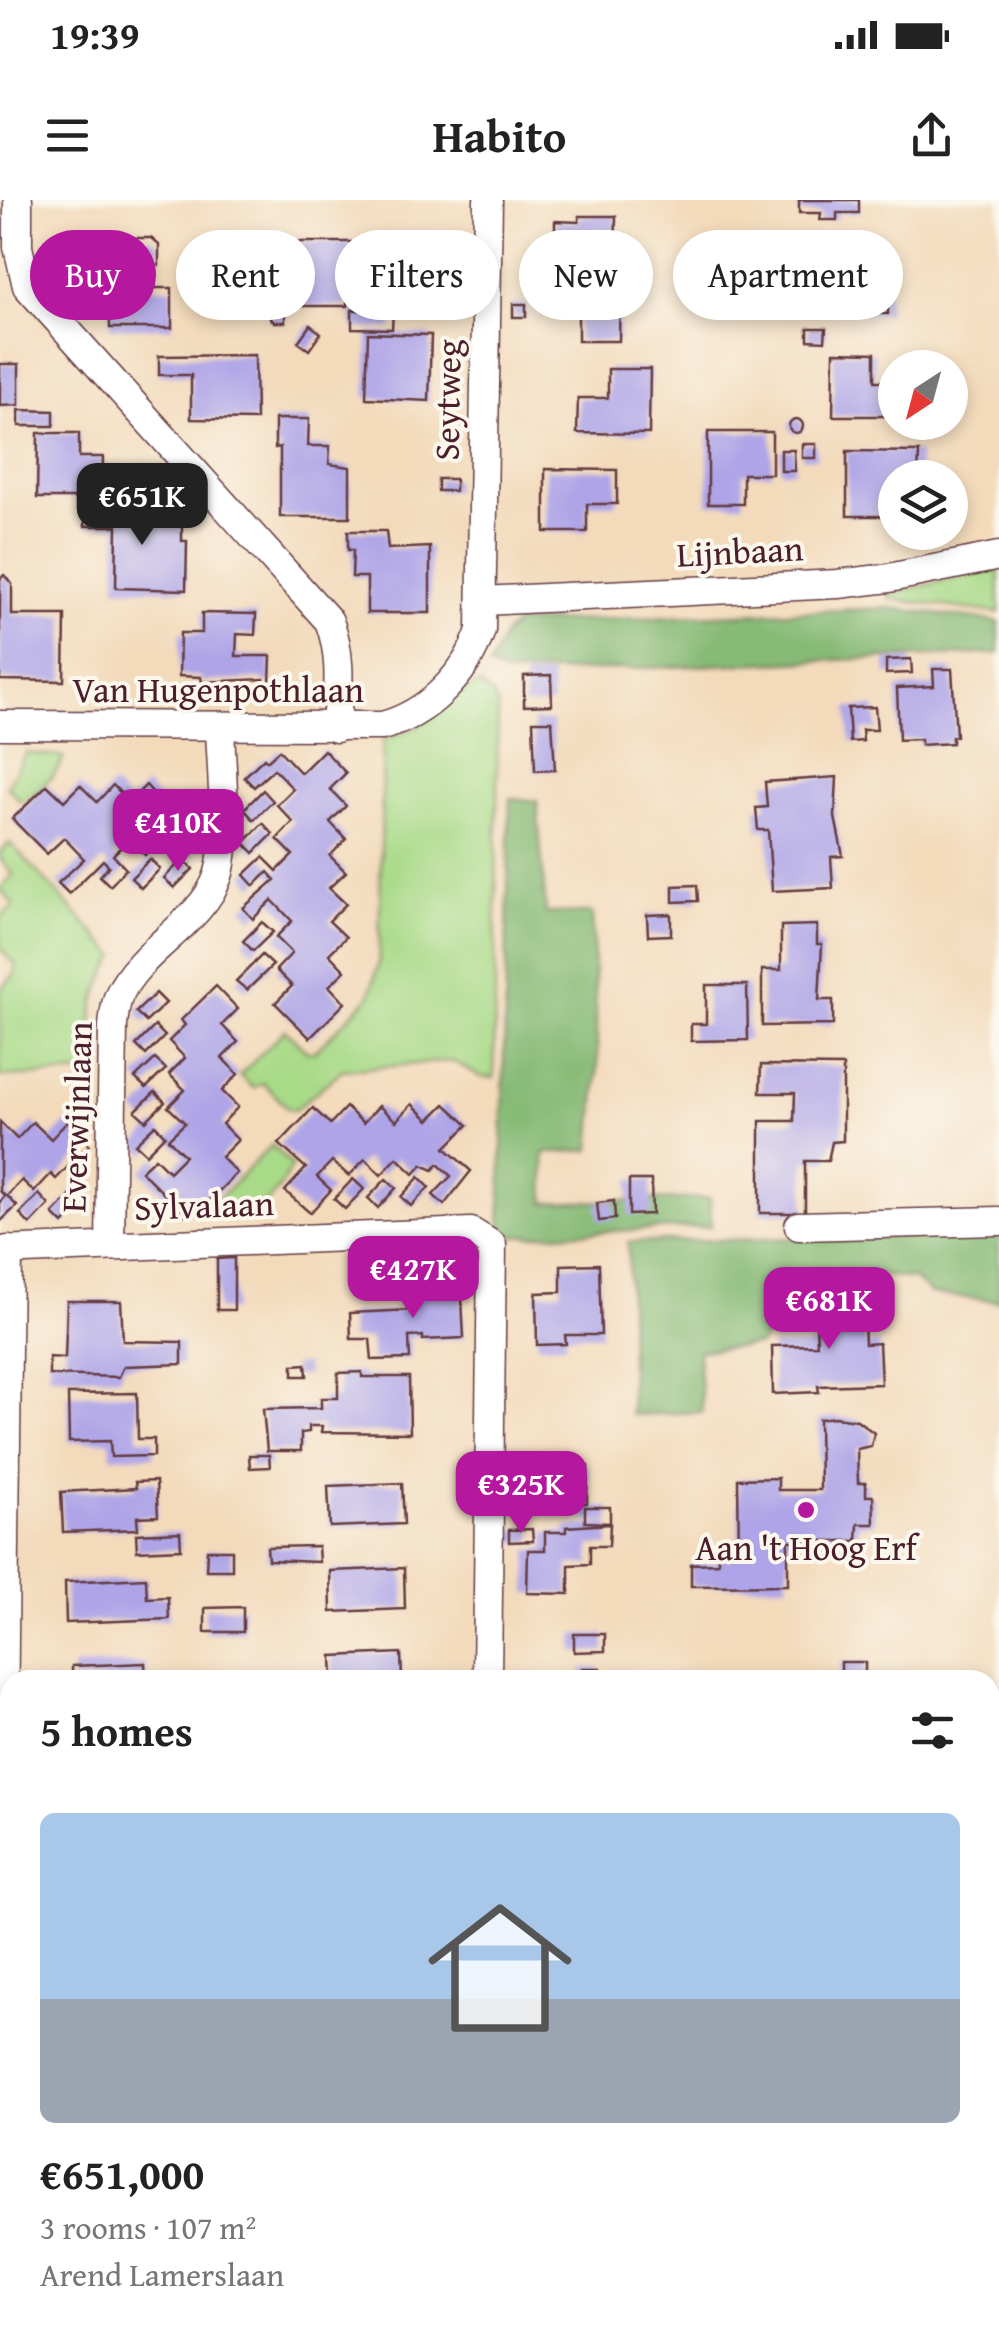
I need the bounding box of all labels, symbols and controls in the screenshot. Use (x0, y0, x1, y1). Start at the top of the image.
text: 19:39 (50, 7, 140, 63)
text: Habito (433, 103, 566, 168)
icon: menu (40, 108, 95, 163)
icon: share (904, 108, 959, 163)
chip: Buy (30, 230, 156, 320)
chip: Rent (176, 230, 315, 320)
chip: Filters (335, 230, 499, 320)
chip: New (519, 230, 653, 320)
chip: Apartment (673, 230, 903, 320)
street label: Seytweg (420, 338, 474, 461)
north arrow (878, 350, 968, 440)
map controls (878, 350, 968, 550)
button: layers (878, 460, 968, 550)
pin: €651K (72, 463, 212, 548)
text: €651K (99, 472, 185, 519)
street label: Lijnbaan (675, 522, 805, 580)
street label: Van Hugenpothlaan (72, 664, 364, 715)
pin: €410K (108, 789, 248, 874)
text: €410K (135, 798, 221, 845)
street label: Everwijnlaan (47, 1020, 105, 1214)
street label: Sylvalaan (133, 1177, 275, 1233)
pin: €427K (343, 1236, 483, 1321)
text: €427K (370, 1245, 456, 1292)
pin: €681K (759, 1267, 899, 1352)
text: €681K (786, 1276, 872, 1323)
pin: €325K (451, 1451, 591, 1536)
text: €325K (478, 1460, 564, 1507)
marker: Aan 't Hoog Erf (795, 1499, 817, 1521)
place label: Aan 't Hoog Erf (695, 1522, 921, 1573)
text: 5 homes (40, 1700, 193, 1761)
icon: filters (905, 1703, 960, 1758)
icon: home (410, 1878, 590, 2058)
text: €651,000 (40, 2143, 204, 2204)
text: 3 rooms · 107 m² (40, 2204, 256, 2251)
text: Arend Lamerslaan (40, 2251, 284, 2298)

